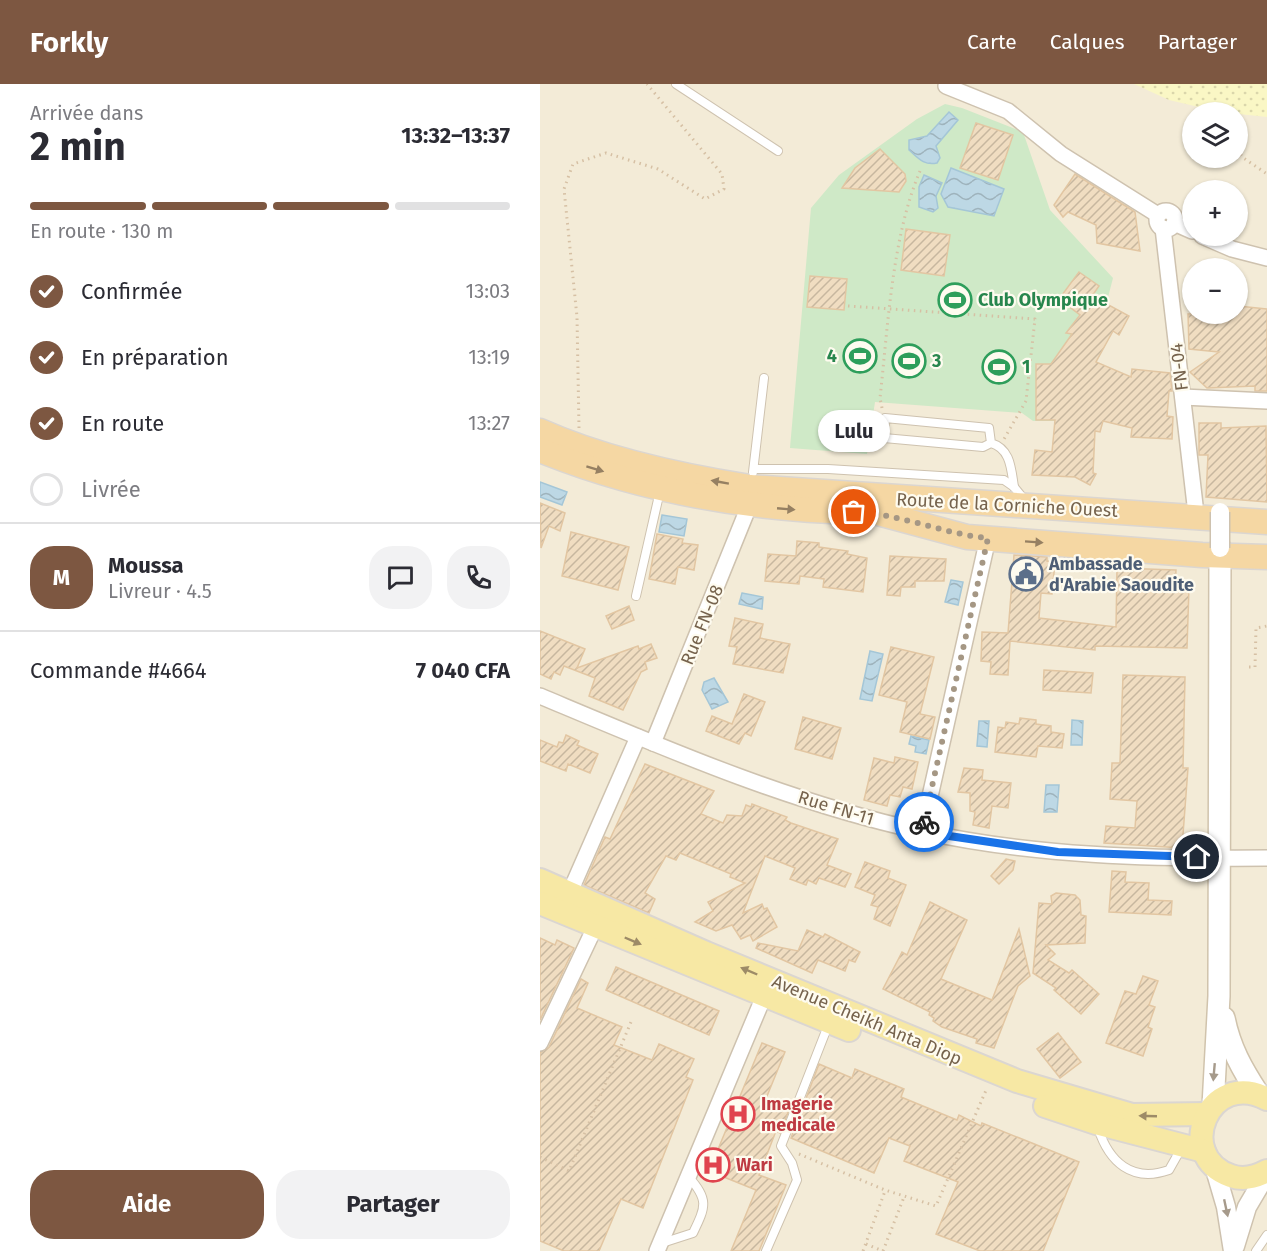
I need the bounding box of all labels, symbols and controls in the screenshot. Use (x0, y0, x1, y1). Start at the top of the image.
text: Forkly (30, 26, 108, 59)
text: Carte (967, 29, 1017, 55)
text: Calques (1050, 29, 1125, 55)
text: Partager (1158, 29, 1237, 55)
text: Arrivée dans (30, 101, 143, 125)
map controls (1182, 102, 1248, 324)
button: layers (1182, 102, 1248, 168)
text: 13:32–13:37 (401, 122, 510, 149)
text: 2 min (30, 124, 126, 170)
button: + (1182, 180, 1248, 246)
text: En route · 130 m (30, 219, 173, 243)
button: − (1182, 258, 1248, 324)
icon: check (30, 275, 63, 308)
text: Confirmée (81, 278, 183, 305)
text: 13:03 (466, 279, 510, 303)
sports icon: Club Olympique (937, 282, 973, 318)
place label: Club Olympique (978, 289, 1108, 311)
sports icon: 4 (842, 338, 878, 374)
icon: check (30, 341, 63, 374)
street label: FN-04 (1165, 341, 1193, 392)
sports icon: 3 (891, 343, 927, 379)
text: En préparation (81, 344, 229, 371)
text: 13:19 (468, 345, 510, 369)
place label: 4 (827, 345, 837, 367)
sports icon: 1 (981, 349, 1017, 385)
place label: 3 (931, 350, 941, 372)
place label: 1 (1022, 356, 1030, 378)
icon: check (30, 407, 63, 440)
text: En route (81, 410, 164, 437)
callout: Lulu (818, 410, 890, 452)
text: 13:27 (468, 411, 510, 435)
text: Lulu (835, 419, 873, 443)
one-way arrow (586, 465, 604, 475)
text: Livrée (81, 476, 141, 503)
one-way arrow (711, 478, 730, 487)
pin (828, 486, 879, 537)
street label: Route de la Corniche Ouest (896, 488, 1119, 522)
icon: bag (837, 495, 870, 528)
one-way arrow (776, 504, 795, 514)
one-way arrow (1024, 537, 1043, 547)
button: chat (369, 546, 432, 609)
button: phone (447, 546, 510, 609)
text: Moussa (108, 552, 184, 579)
place label: Ambassade d'Arabie Saoudite (1048, 553, 1194, 596)
public building icon: Ambassade d'Arabie Saoudite (1008, 556, 1044, 592)
text: M (53, 564, 70, 591)
text: Livreur · 4.5 (108, 579, 212, 603)
street label: Rue FN-08 (676, 582, 728, 668)
text: Commande #4664 (30, 657, 207, 684)
text: 7 040 CFA (416, 657, 510, 684)
street label: Rue FN-11 (795, 786, 877, 830)
courier (894, 792, 954, 852)
icon: bike (908, 806, 941, 839)
pin (1171, 831, 1222, 882)
icon: home (1180, 840, 1213, 873)
one-way arrow (624, 937, 642, 946)
one-way arrow (740, 966, 758, 975)
street label: Avenue Cheikh Anta Diop (769, 970, 965, 1070)
one-way arrow (1209, 1062, 1219, 1081)
place label: Imagerie medicale (761, 1093, 835, 1136)
hospital icon: Imagerie medicale (720, 1096, 756, 1132)
one-way arrow (1139, 1112, 1158, 1121)
hospital icon: Wari (695, 1147, 731, 1183)
place label: Wari (736, 1154, 773, 1176)
button: Aide (30, 1170, 264, 1239)
button: Partager (276, 1170, 510, 1239)
one-way arrow (1221, 1199, 1231, 1217)

